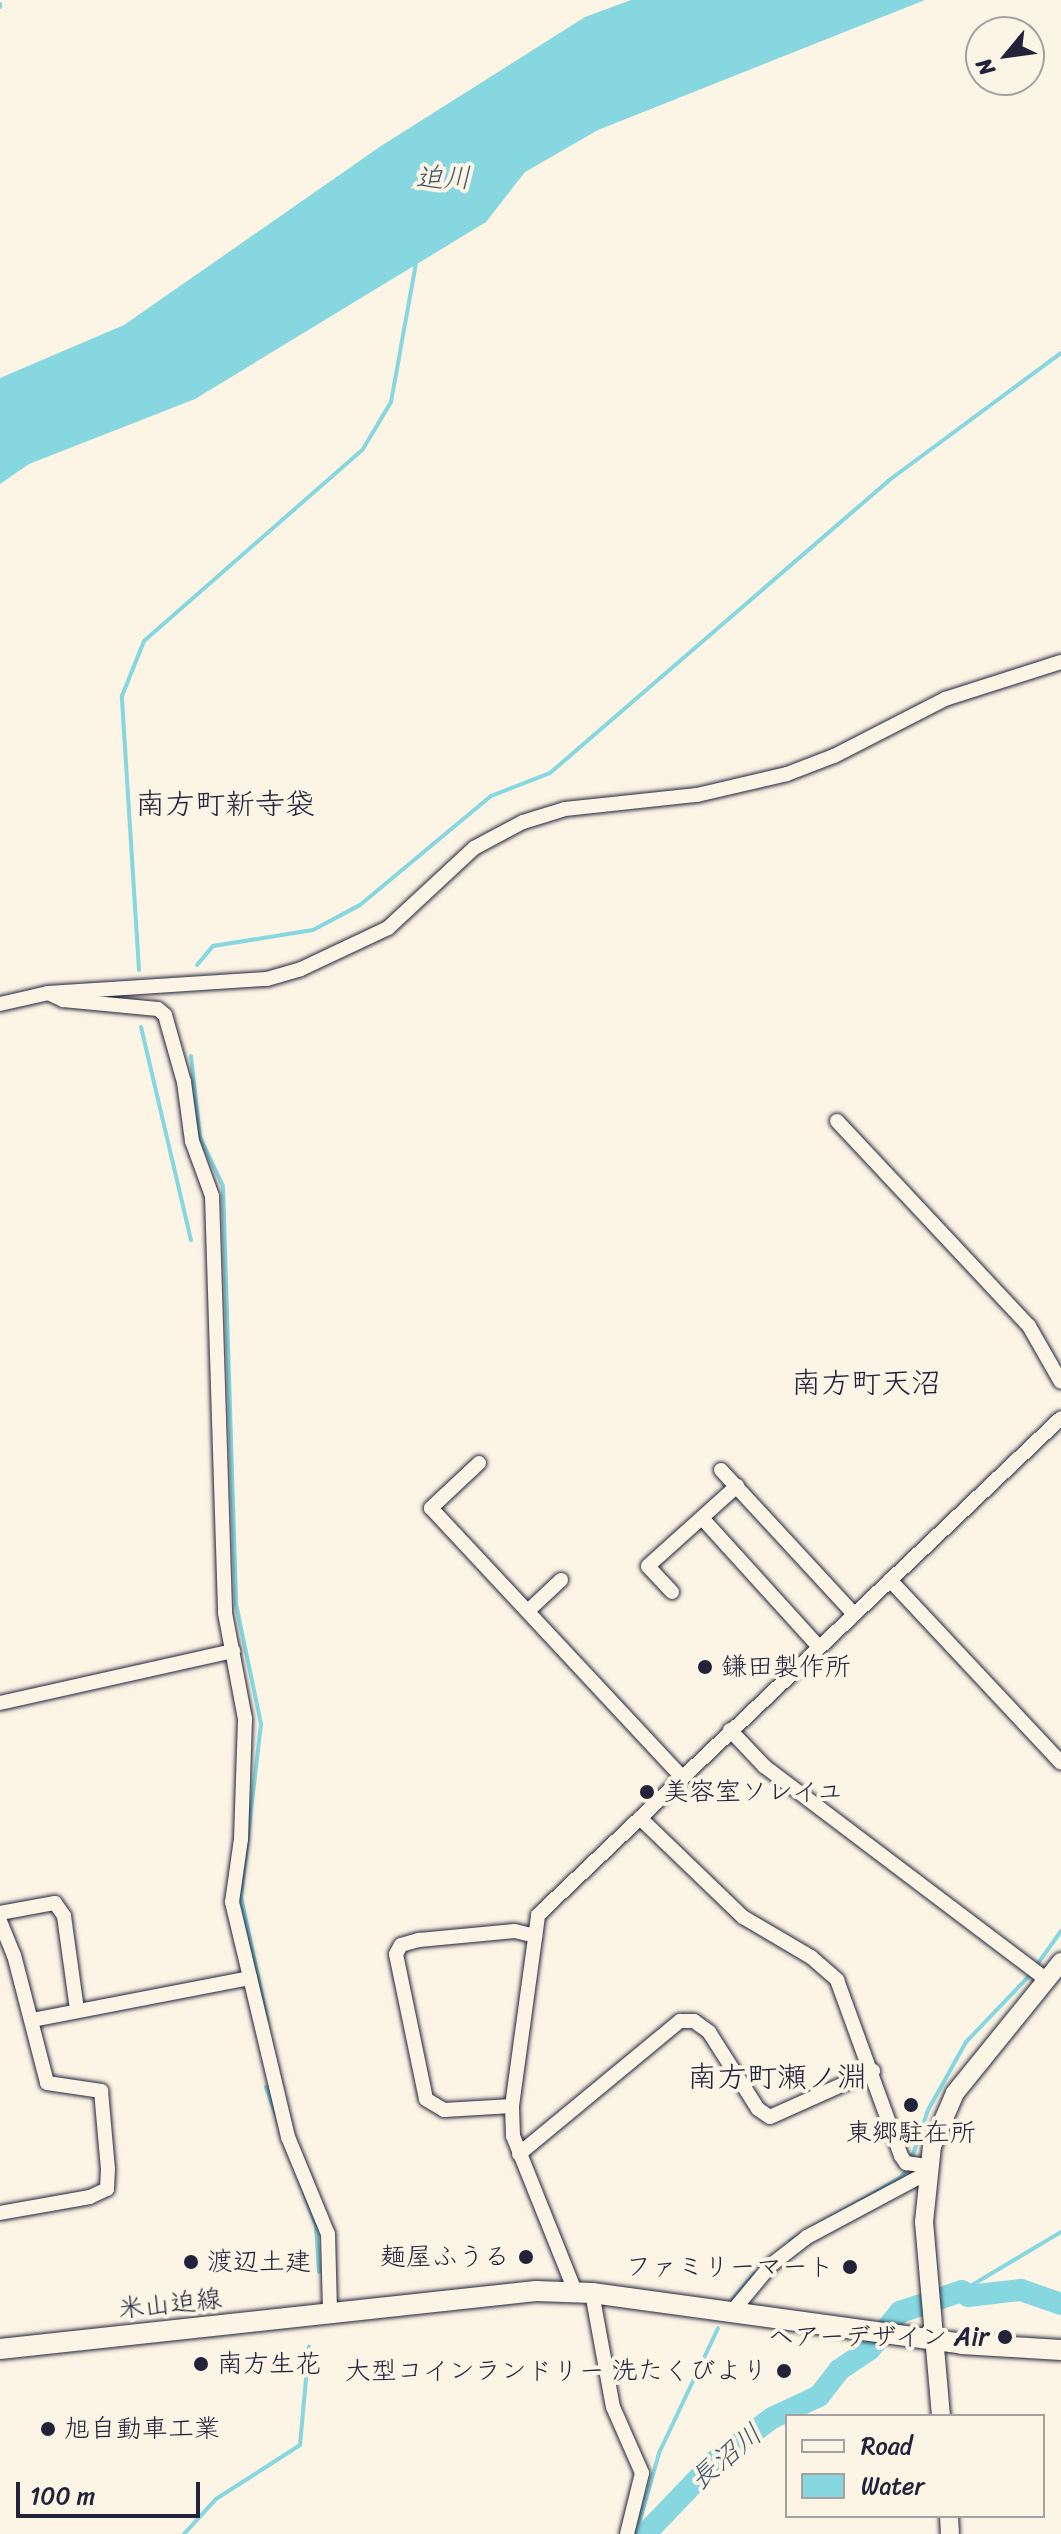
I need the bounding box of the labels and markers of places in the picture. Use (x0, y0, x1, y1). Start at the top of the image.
place label: 鎌田製作所 (721, 1651, 851, 1683)
marker: 鎌田製作所 (696, 1658, 714, 1676)
place label: 美容室ソレイユ (663, 1776, 845, 1808)
marker: 美容室ソレイユ (638, 1783, 656, 1801)
marker: 東郷駐在所 (902, 2096, 920, 2114)
place label: 東郷駐在所 (846, 2117, 976, 2149)
place label: 麺屋ふうる (380, 2241, 510, 2273)
place label: 渡辺土建 (207, 2246, 311, 2278)
marker: 麺屋ふうる (517, 2248, 535, 2266)
place label: ファミリーマート (626, 2251, 834, 2283)
marker: 渡辺土建 (182, 2253, 200, 2271)
marker: ファミリーマート (841, 2258, 859, 2276)
place label: ヘアーデザイン Air (766, 2321, 989, 2353)
marker: ヘアーデザイン Air (996, 2328, 1014, 2346)
place label: 南方生花 (217, 2348, 321, 2380)
marker: 南方生花 (192, 2355, 210, 2373)
place label: 大型コインランドリー 洗たくびより (345, 2355, 768, 2387)
marker: 大型コインランドリー 洗たくびより (775, 2362, 793, 2380)
place label: 旭自動車工業 (64, 2413, 220, 2445)
marker: 旭自動車工業 (39, 2420, 57, 2438)

